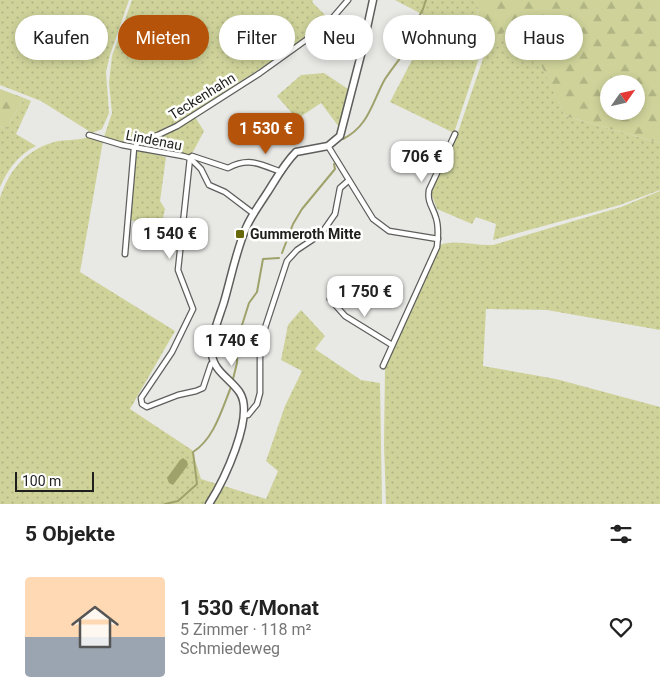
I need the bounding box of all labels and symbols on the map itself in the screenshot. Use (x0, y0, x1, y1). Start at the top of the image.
street label: Teckenhahn (166, 69, 238, 123)
north arrow (600, 75, 645, 120)
pin: 1 530 € (220, 112, 312, 155)
street label: Lindenau (124, 127, 184, 153)
pin: 706 € (387, 140, 457, 183)
pin: 1 540 € (124, 218, 216, 260)
place label: Gummeroth Mitte (250, 226, 362, 242)
marker: Gummeroth Mitte (234, 228, 246, 240)
pin: 1 750 € (319, 276, 411, 318)
pin: 1 740 € (186, 324, 278, 367)
scale bar (15, 469, 94, 492)

